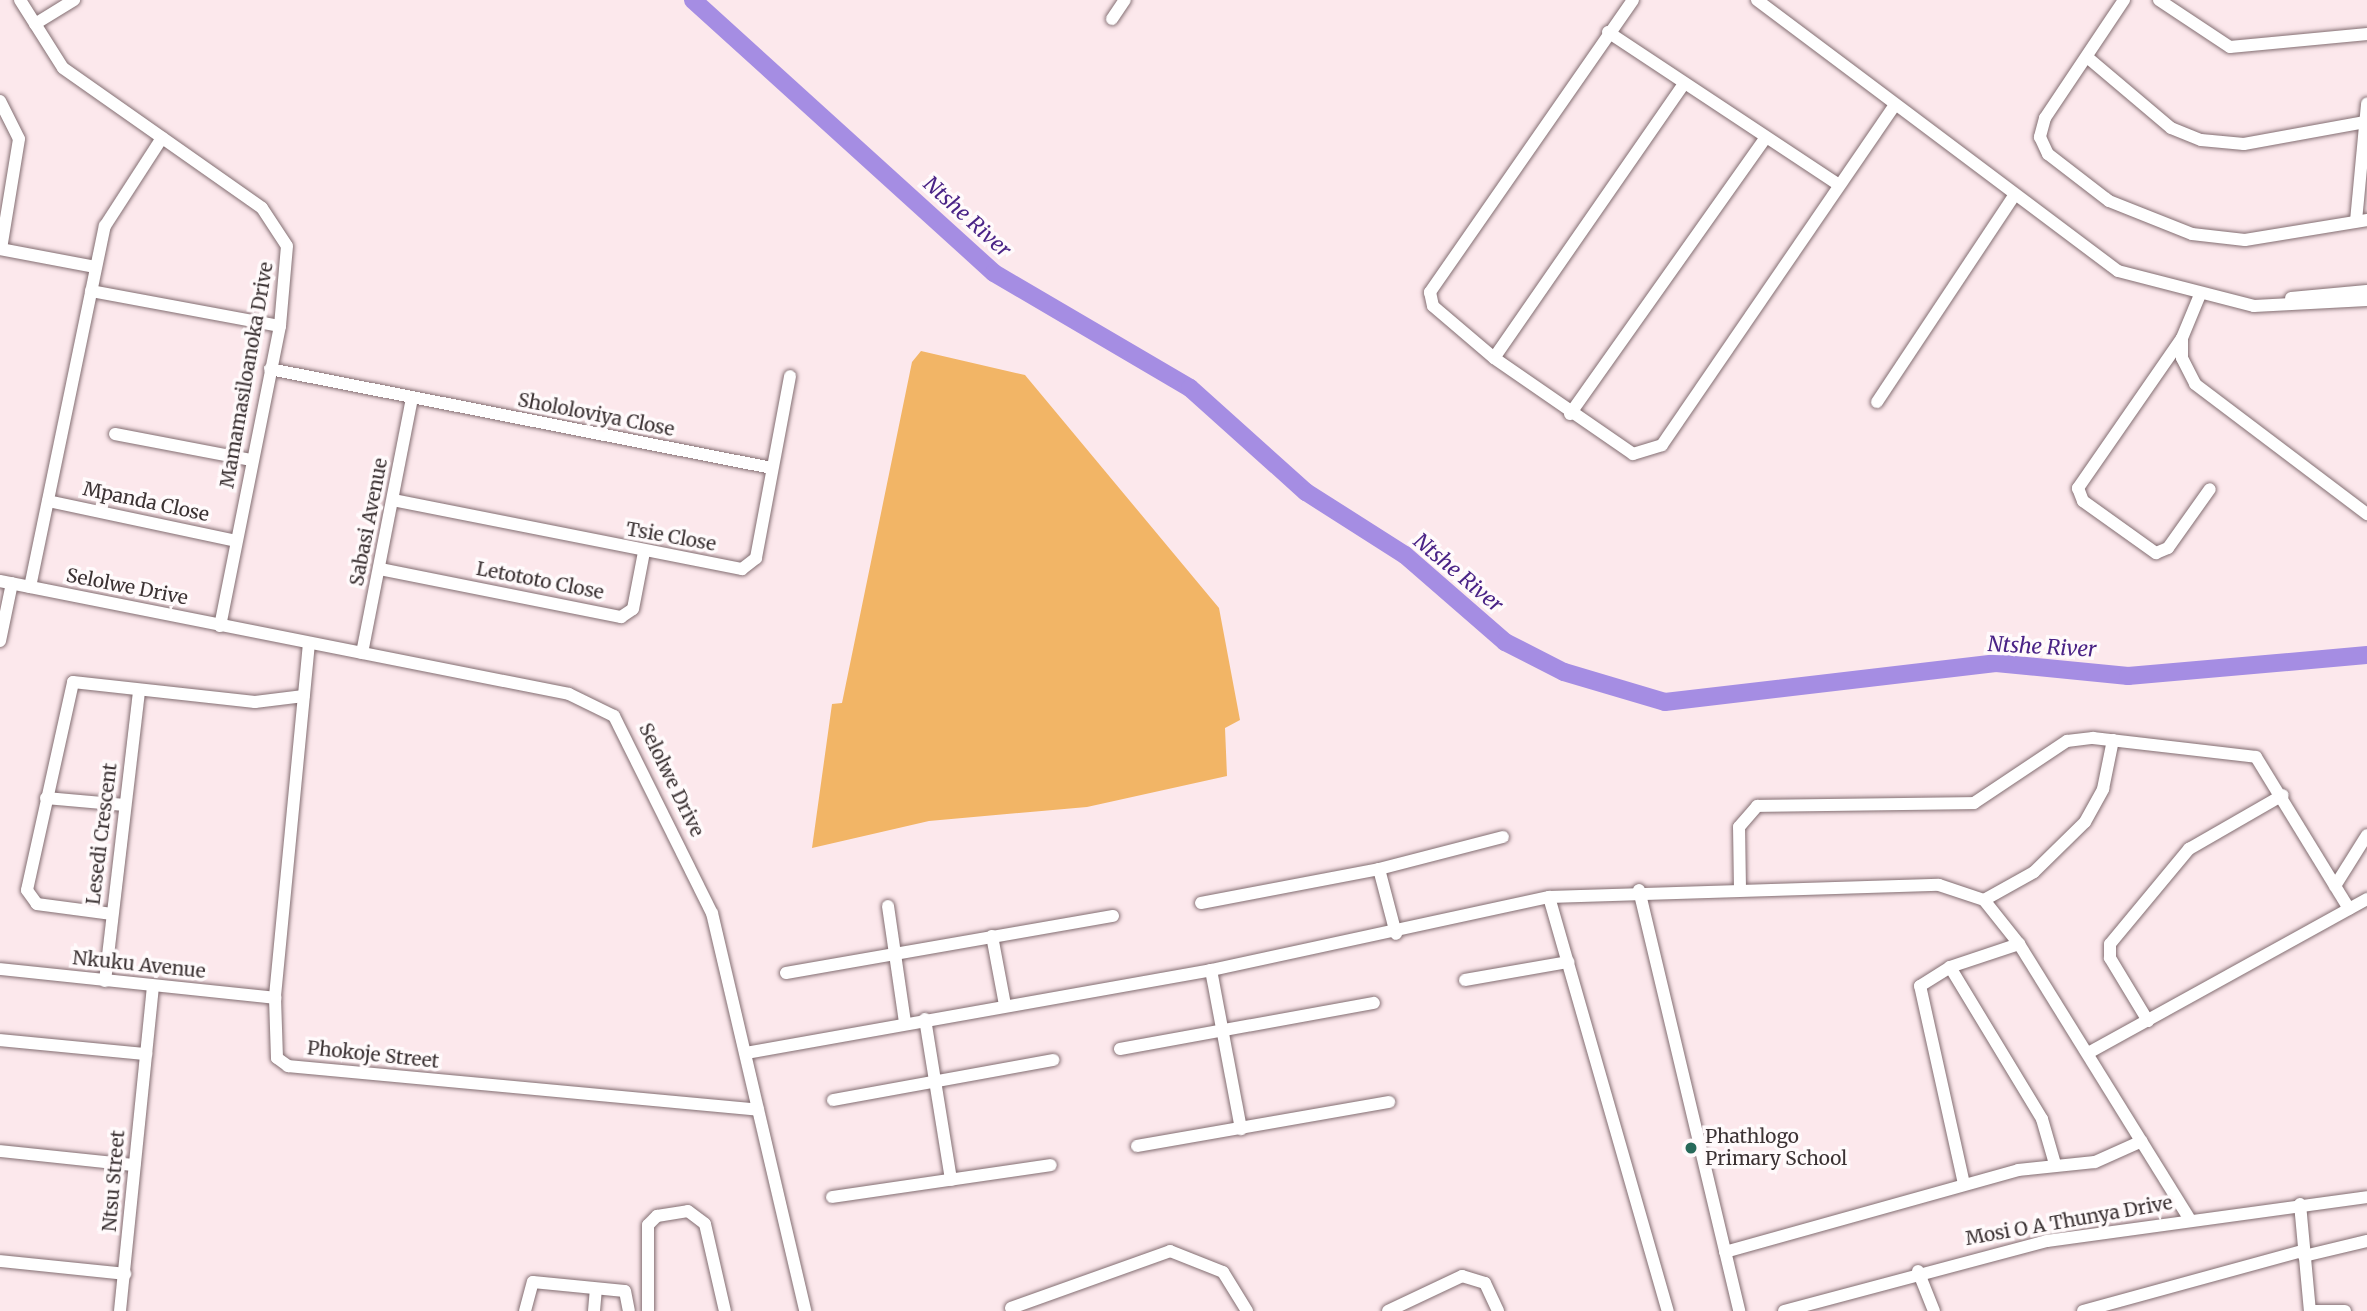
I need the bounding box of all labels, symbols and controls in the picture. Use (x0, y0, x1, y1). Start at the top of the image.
water label: Ntshe River (918, 171, 1016, 263)
street label: Mamamasiloanoka Drive (216, 260, 278, 490)
street label: Shololoviya Close (516, 389, 676, 441)
street label: Sabasi Avenue (345, 456, 393, 588)
street label: Mpanda Close (81, 478, 211, 526)
street label: Tsie Close (624, 518, 718, 556)
water label: Ntshe River (1408, 528, 1508, 618)
street label: Letototo Close (474, 557, 606, 605)
street label: Selolwe Drive (64, 564, 190, 610)
water label: Ntshe River (1987, 632, 2097, 662)
street label: Selolwe Drive (634, 719, 708, 841)
street label: Lesedi Crescent (82, 762, 122, 906)
street label: Nkuku Avenue (71, 947, 207, 983)
street label: Phokoje Street (306, 1037, 440, 1073)
place label: Phathlogo Primary School (1705, 1126, 1847, 1170)
street label: Ntsu Street (98, 1129, 130, 1233)
marker: Phathlogo Primary School (1683, 1140, 1699, 1156)
street label: Mosi O A Thunya Drive (1964, 1192, 2174, 1250)

